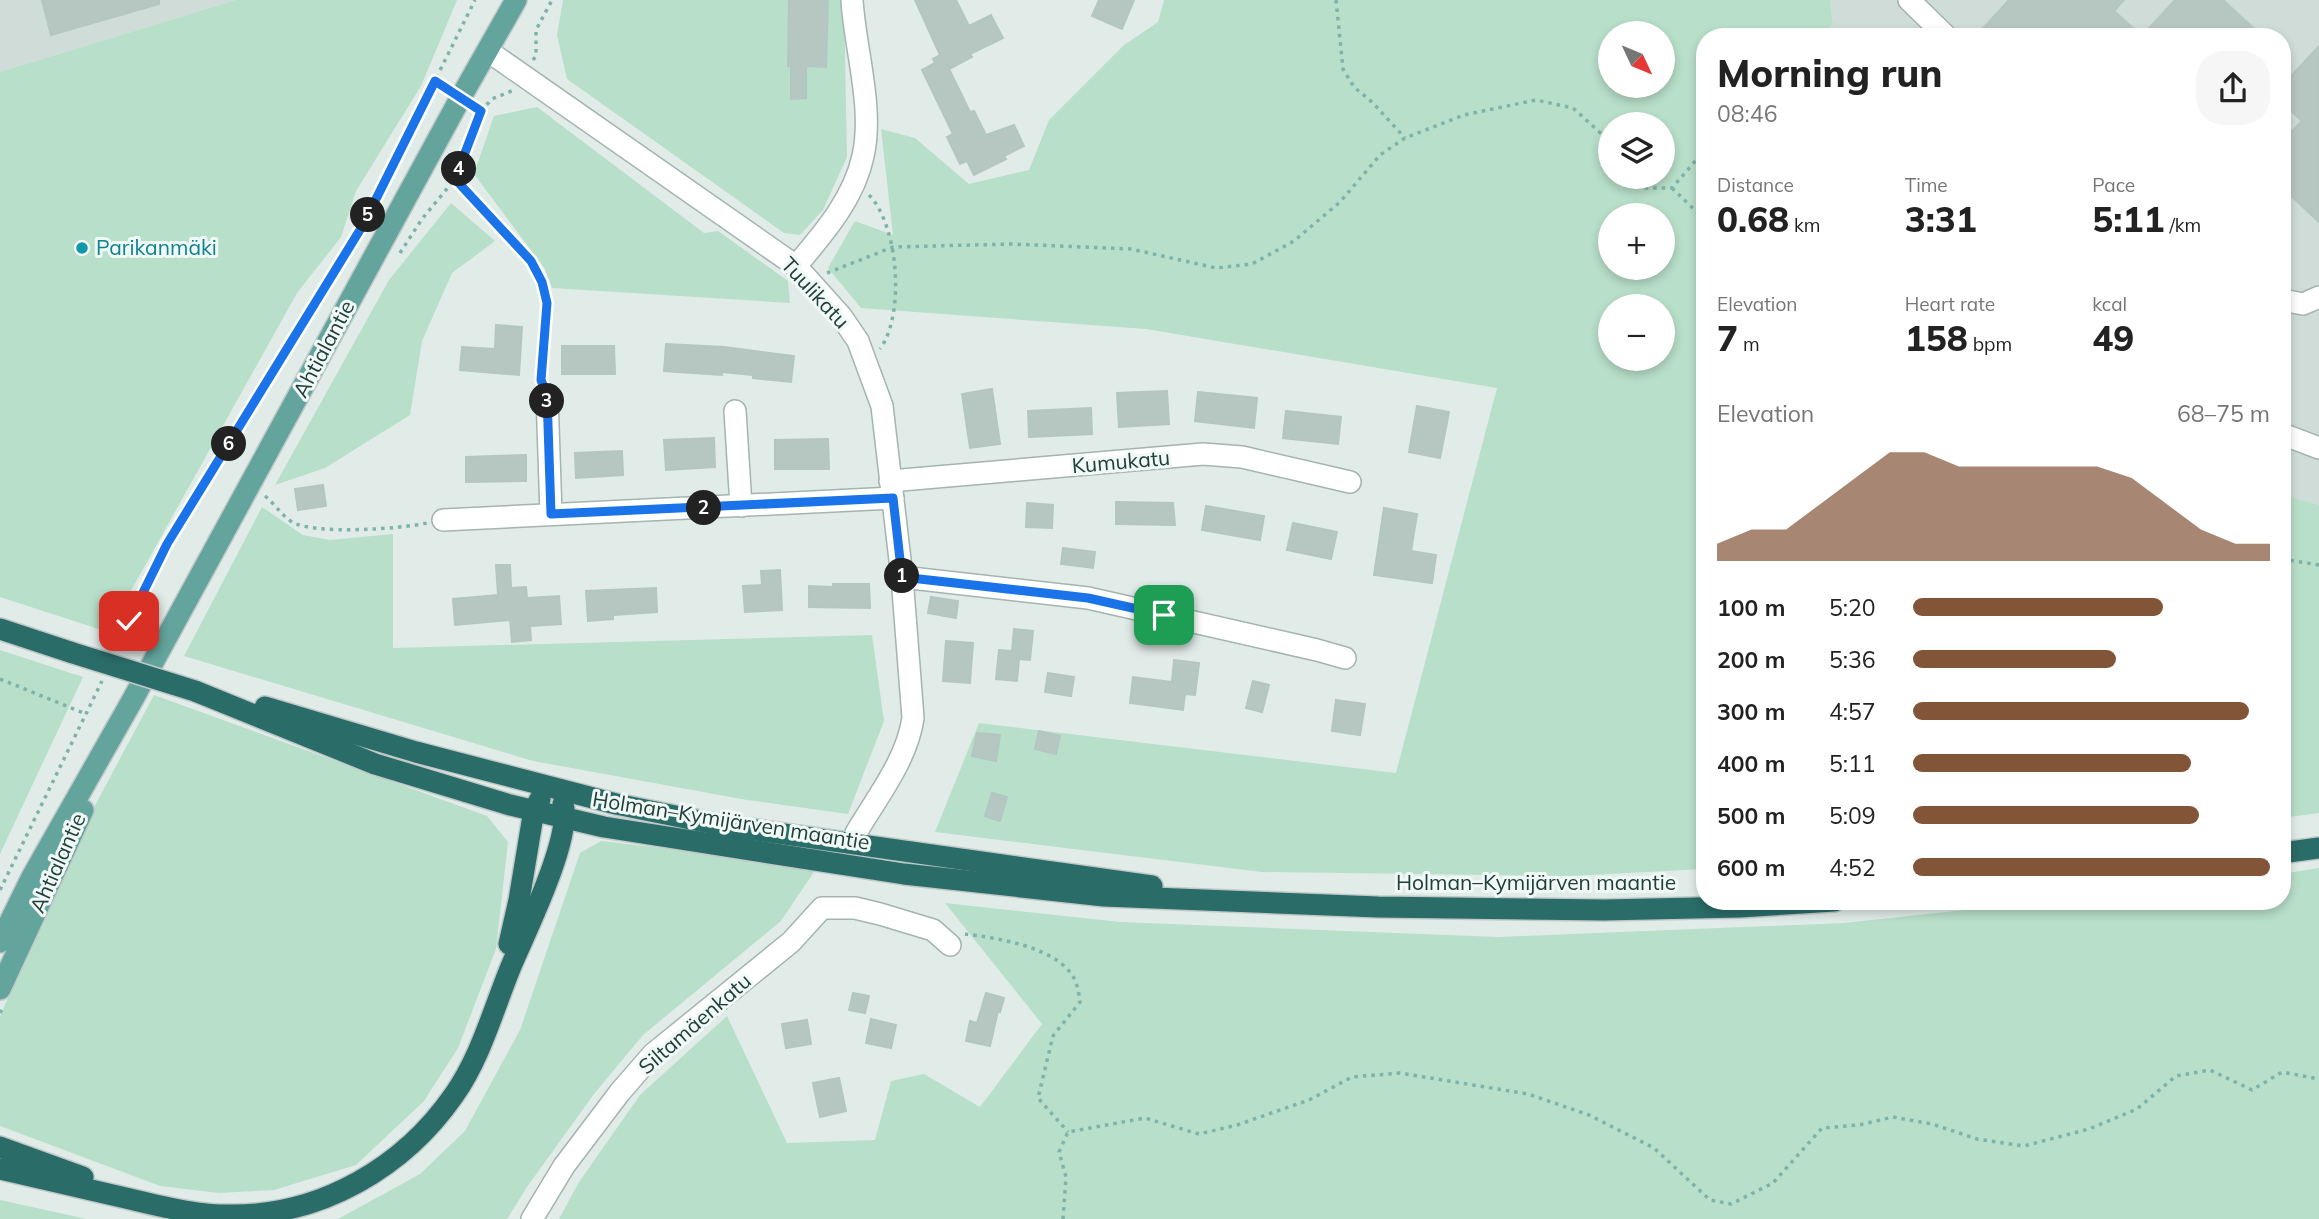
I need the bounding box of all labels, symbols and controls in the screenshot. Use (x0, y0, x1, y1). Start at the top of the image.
north arrow (1598, 21, 1675, 98)
map controls (1598, 21, 1675, 371)
text: Morning run (1717, 49, 1943, 97)
button: share (2196, 51, 2270, 125)
text: 08:46 (1717, 99, 1777, 128)
button: layers (1598, 112, 1675, 189)
pin: 4 (442, 152, 476, 186)
text: 4 (453, 156, 464, 180)
text: Distance (1717, 173, 1794, 197)
text: Time (1905, 173, 1948, 197)
text: Pace (2092, 173, 2135, 197)
text: 0.68 (1717, 197, 1789, 241)
text: 3:31 (1905, 197, 1977, 241)
text: 5:11 (2092, 197, 2164, 241)
pin: 5 (350, 198, 386, 232)
text: 5 (362, 202, 373, 226)
button: + (1598, 203, 1675, 280)
text: km (1789, 213, 1821, 237)
text: /km (2164, 213, 2201, 237)
place label: Parikanmäki (96, 234, 217, 260)
marker: Parikanmäki (74, 240, 90, 256)
street label: Tuulikatu (776, 251, 855, 333)
text: Elevation (1717, 292, 1797, 316)
text: Heart rate (1905, 292, 1995, 316)
text: kcal (2092, 292, 2127, 316)
button: − (1598, 294, 1675, 371)
street label: Ahtialantie (287, 295, 360, 402)
text: 7 (1717, 316, 1738, 360)
text: 158 (1905, 316, 1968, 360)
text: 49 (2092, 316, 2134, 360)
text: m (1738, 332, 1760, 356)
text: bpm (1968, 332, 2012, 356)
pin: 3 (530, 384, 564, 418)
text: 3 (541, 388, 552, 412)
text: Elevation (1717, 399, 1814, 428)
text: 68–75 m (2177, 399, 2270, 428)
pin: 6 (212, 426, 246, 462)
text: 6 (223, 431, 234, 455)
street label: Kumukatu (1071, 444, 1171, 478)
pin: 2 (686, 490, 722, 526)
text: 2 (698, 495, 709, 519)
pin: 1 (884, 558, 920, 594)
text: 1 (896, 563, 907, 587)
pin (1134, 585, 1194, 645)
pin (99, 591, 159, 651)
text: 100 m (1717, 593, 1785, 622)
text: 5:20 (1829, 593, 1876, 622)
icon: arrive (1145, 596, 1183, 634)
icon: check (110, 602, 148, 640)
text: 200 m (1717, 645, 1785, 674)
text: 5:36 (1829, 645, 1876, 674)
text: 300 m (1717, 697, 1785, 726)
text: 4:57 (1829, 697, 1876, 726)
text: 400 m (1717, 749, 1785, 778)
text: 5:11 (1829, 749, 1876, 778)
street label: Holman–Kymijärven maantie (591, 785, 872, 855)
text: 500 m (1717, 801, 1785, 830)
text: 5:09 (1829, 801, 1876, 830)
street label: Ahtialantie (24, 809, 91, 916)
text: 600 m (1717, 853, 1785, 882)
text: 4:52 (1829, 853, 1876, 882)
street label: Holman–Kymijärven maantie (1396, 869, 1676, 895)
street label: Siltamäenkatu (633, 967, 756, 1079)

